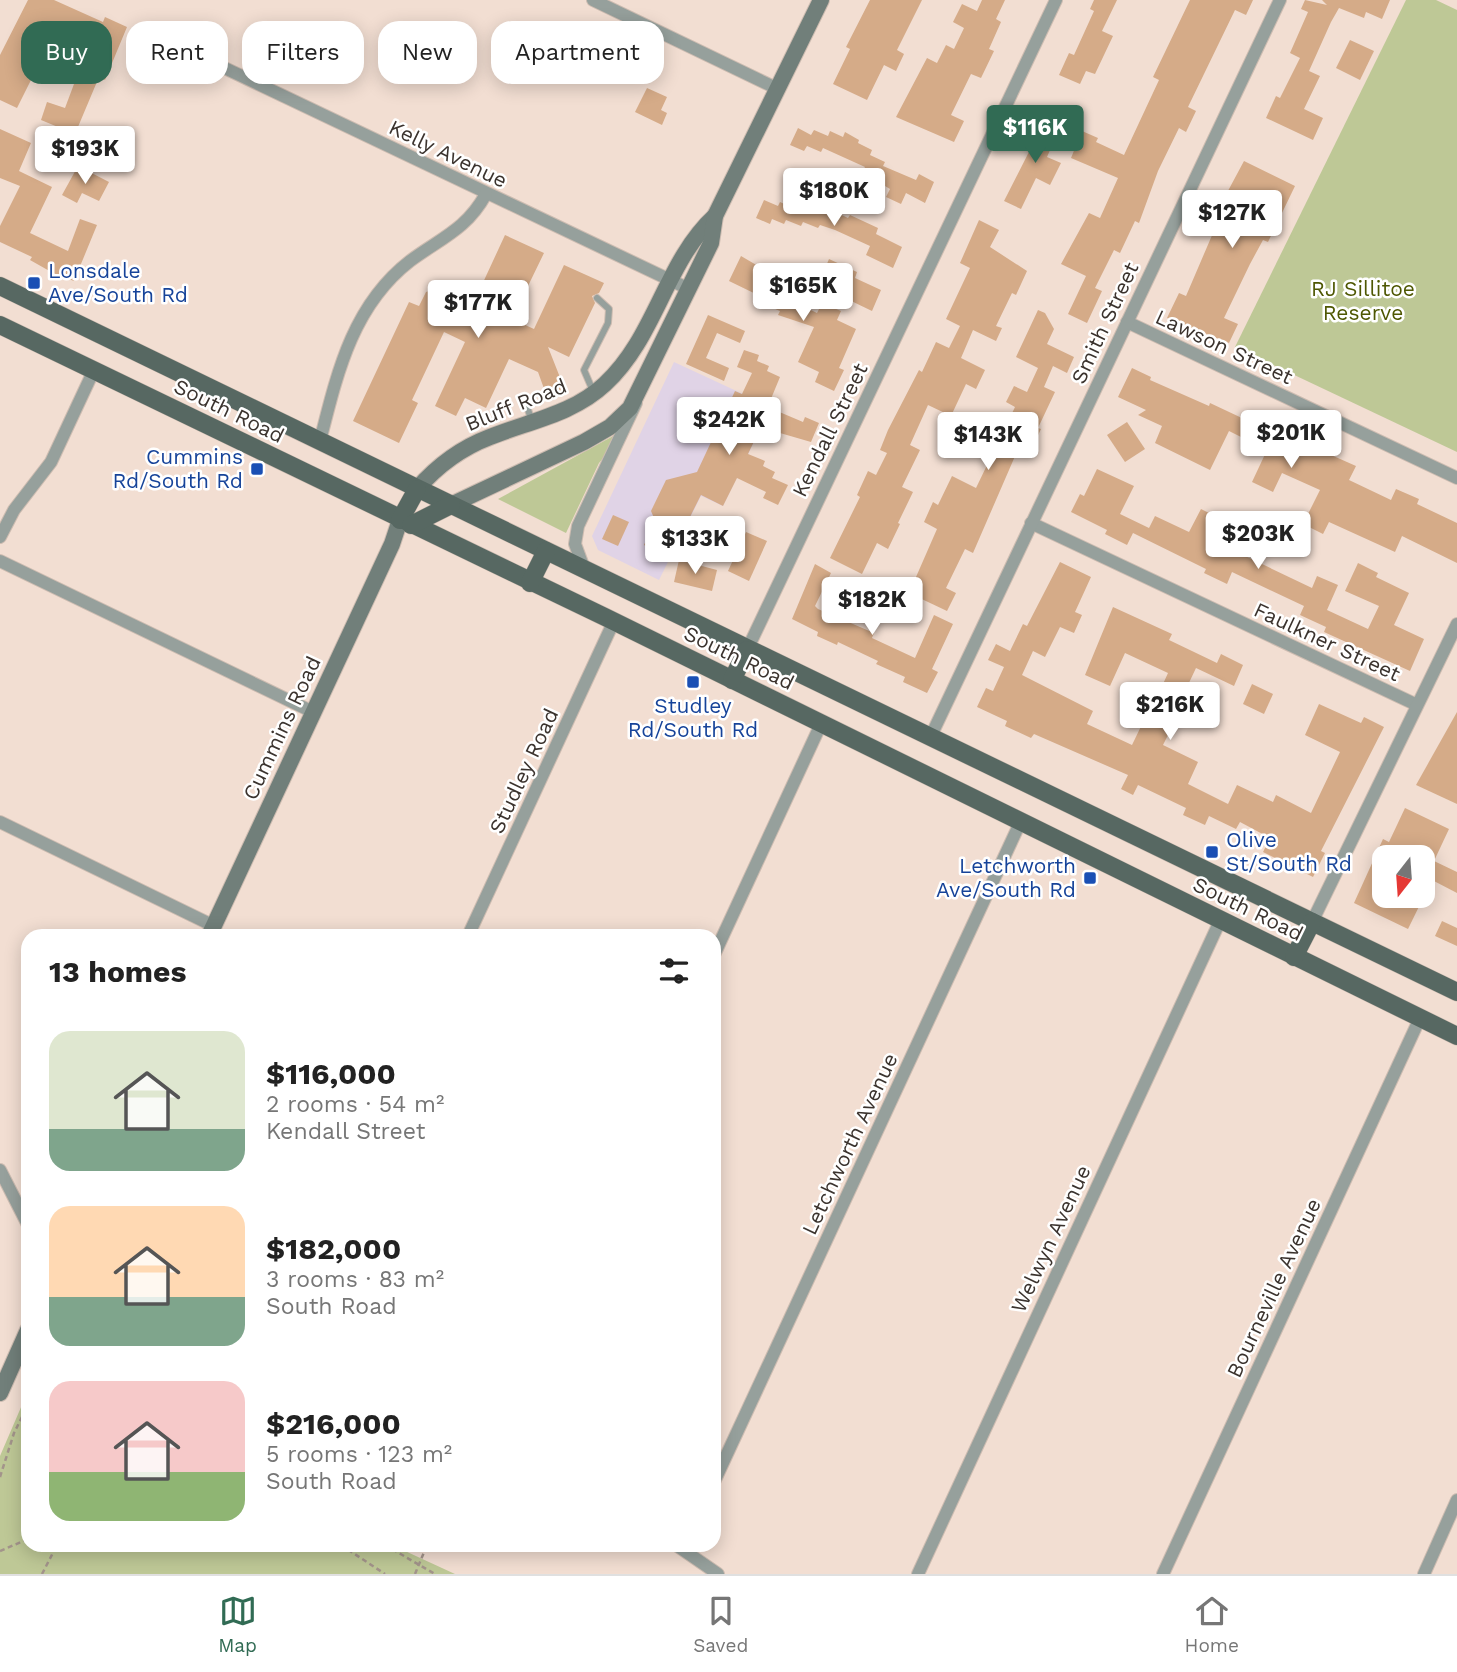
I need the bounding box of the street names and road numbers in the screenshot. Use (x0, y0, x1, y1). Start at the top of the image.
street label: Kelly Avenue (385, 114, 511, 193)
street label: Smith Street (1066, 258, 1144, 387)
street label: Lawson Street (1152, 304, 1297, 389)
street label: Kendall Street (786, 359, 873, 501)
street label: South Road (170, 373, 288, 448)
street label: Bluff Road (461, 373, 570, 436)
street label: Faulkner Street (1250, 597, 1404, 686)
street label: South Road (680, 620, 798, 695)
street label: Cummins Road (237, 652, 326, 804)
street label: Studley Road (484, 704, 563, 837)
street label: South Road (1189, 871, 1307, 946)
street label: Letchworth Avenue (796, 1049, 903, 1239)
street label: Welwyn Avenue (1005, 1161, 1096, 1316)
street label: Bourneville Avenue (1221, 1194, 1326, 1381)

